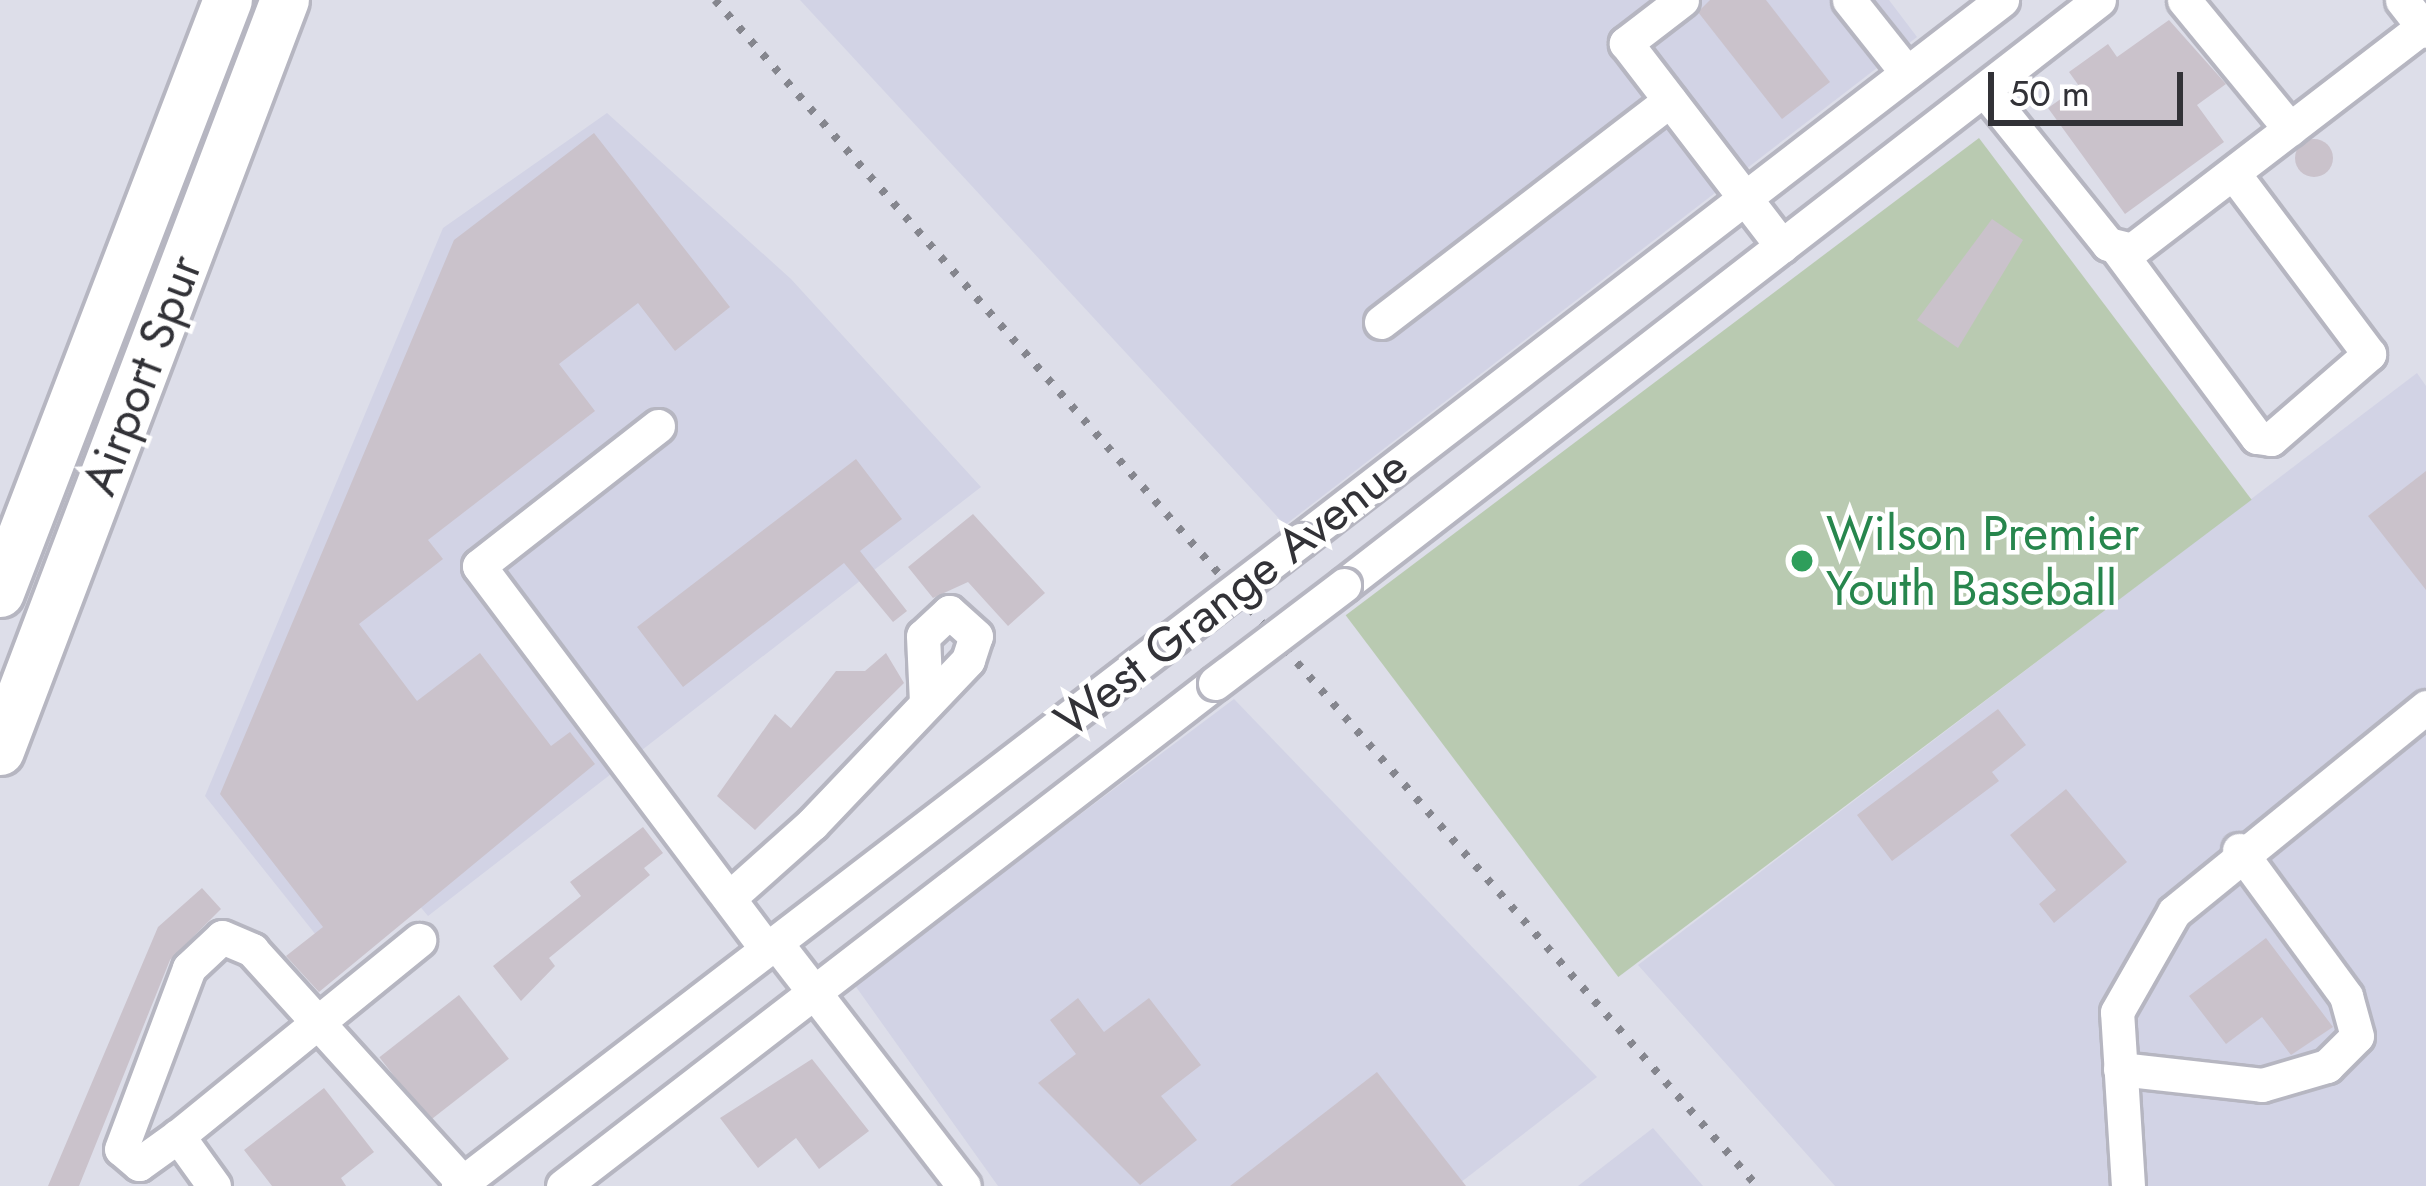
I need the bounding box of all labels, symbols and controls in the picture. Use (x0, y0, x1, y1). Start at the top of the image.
scale bar (1994, 48, 2189, 122)
text: 50 m (2009, 67, 2090, 119)
street label: Airport Spur (70, 247, 214, 503)
street label: West Grange Avenue (1043, 437, 1419, 749)
place label: Wilson Premier Youth Baseball (1826, 504, 2139, 617)
marker: Wilson Premier Youth Baseball (1789, 548, 1815, 574)

